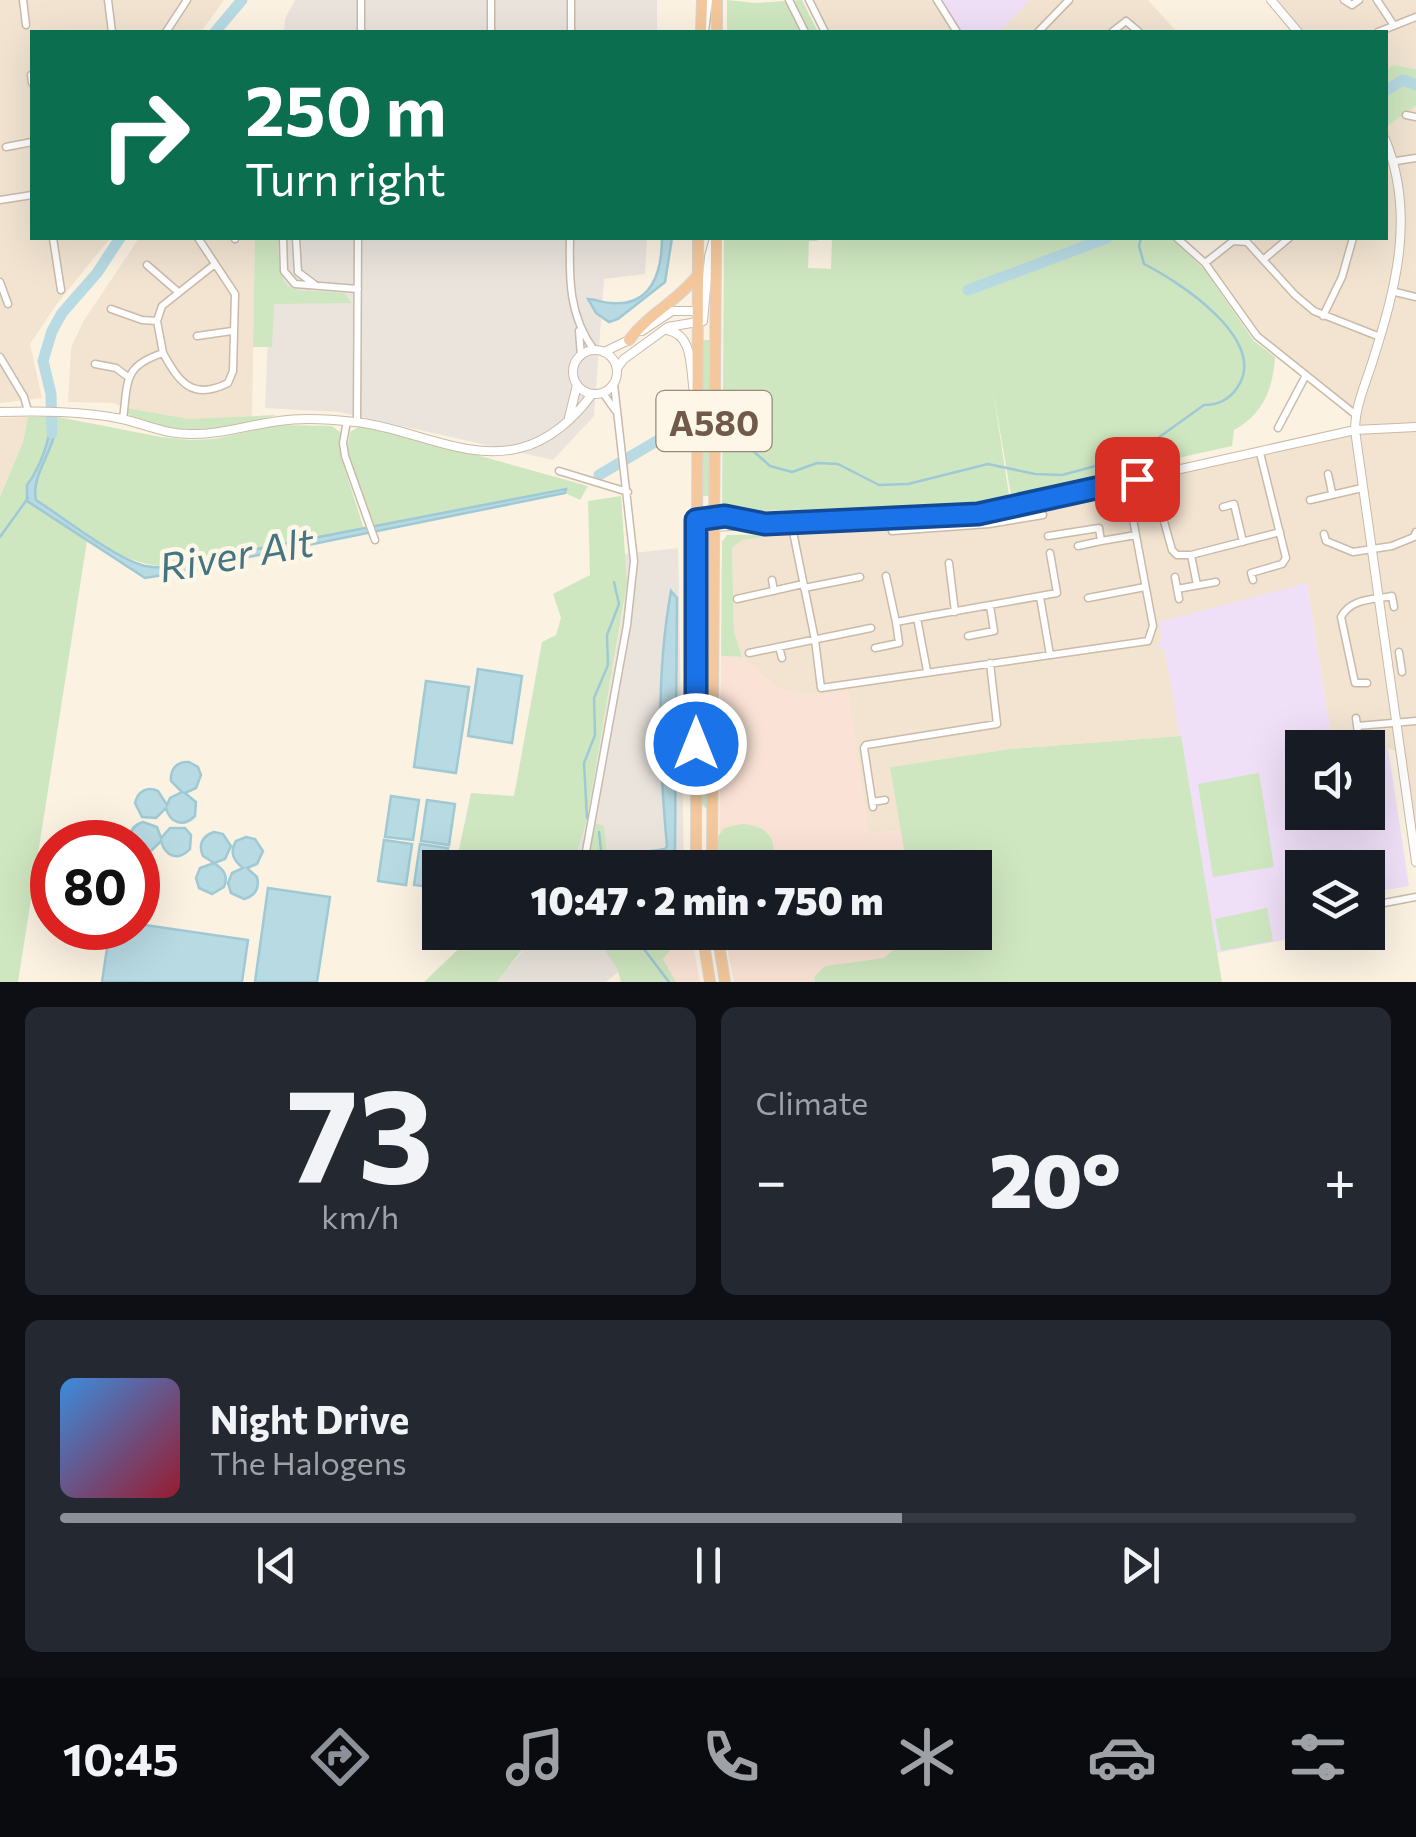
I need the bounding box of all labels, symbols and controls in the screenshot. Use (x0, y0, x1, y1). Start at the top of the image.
text: 250 m (245, 65, 447, 150)
icon: right (80, 70, 210, 200)
text: Turn right (245, 150, 446, 205)
road number: A580 (656, 391, 772, 451)
pin (1095, 437, 1180, 522)
icon: arrive (1110, 452, 1165, 507)
water label: River Alt (155, 515, 319, 591)
position arrow (644, 692, 748, 796)
map controls (1285, 730, 1385, 950)
button: sound (1285, 730, 1385, 830)
speed limit sign: 80 (30, 820, 160, 950)
button: layers (1285, 850, 1385, 950)
text: 10:47 · 2 min · 750 m (530, 876, 884, 923)
text: 73 (287, 1051, 434, 1210)
text: Climate (756, 1082, 868, 1122)
text: 20° (989, 1132, 1121, 1223)
text: − (756, 1145, 787, 1212)
text: + (1324, 1145, 1356, 1212)
text: km/h (321, 1196, 399, 1236)
text: Night Drive (210, 1395, 409, 1442)
text: The Halogens (210, 1442, 407, 1482)
icon: previous (249, 1538, 304, 1593)
icon: pause (681, 1538, 736, 1593)
icon: next (1113, 1538, 1168, 1593)
icon: directions (305, 1722, 375, 1792)
icon: music (500, 1722, 570, 1792)
icon: phone (696, 1722, 766, 1792)
icon: climate (892, 1722, 962, 1792)
icon: car (1087, 1722, 1157, 1792)
icon: filters (1283, 1722, 1353, 1792)
text: 10:45 (63, 1730, 179, 1785)

